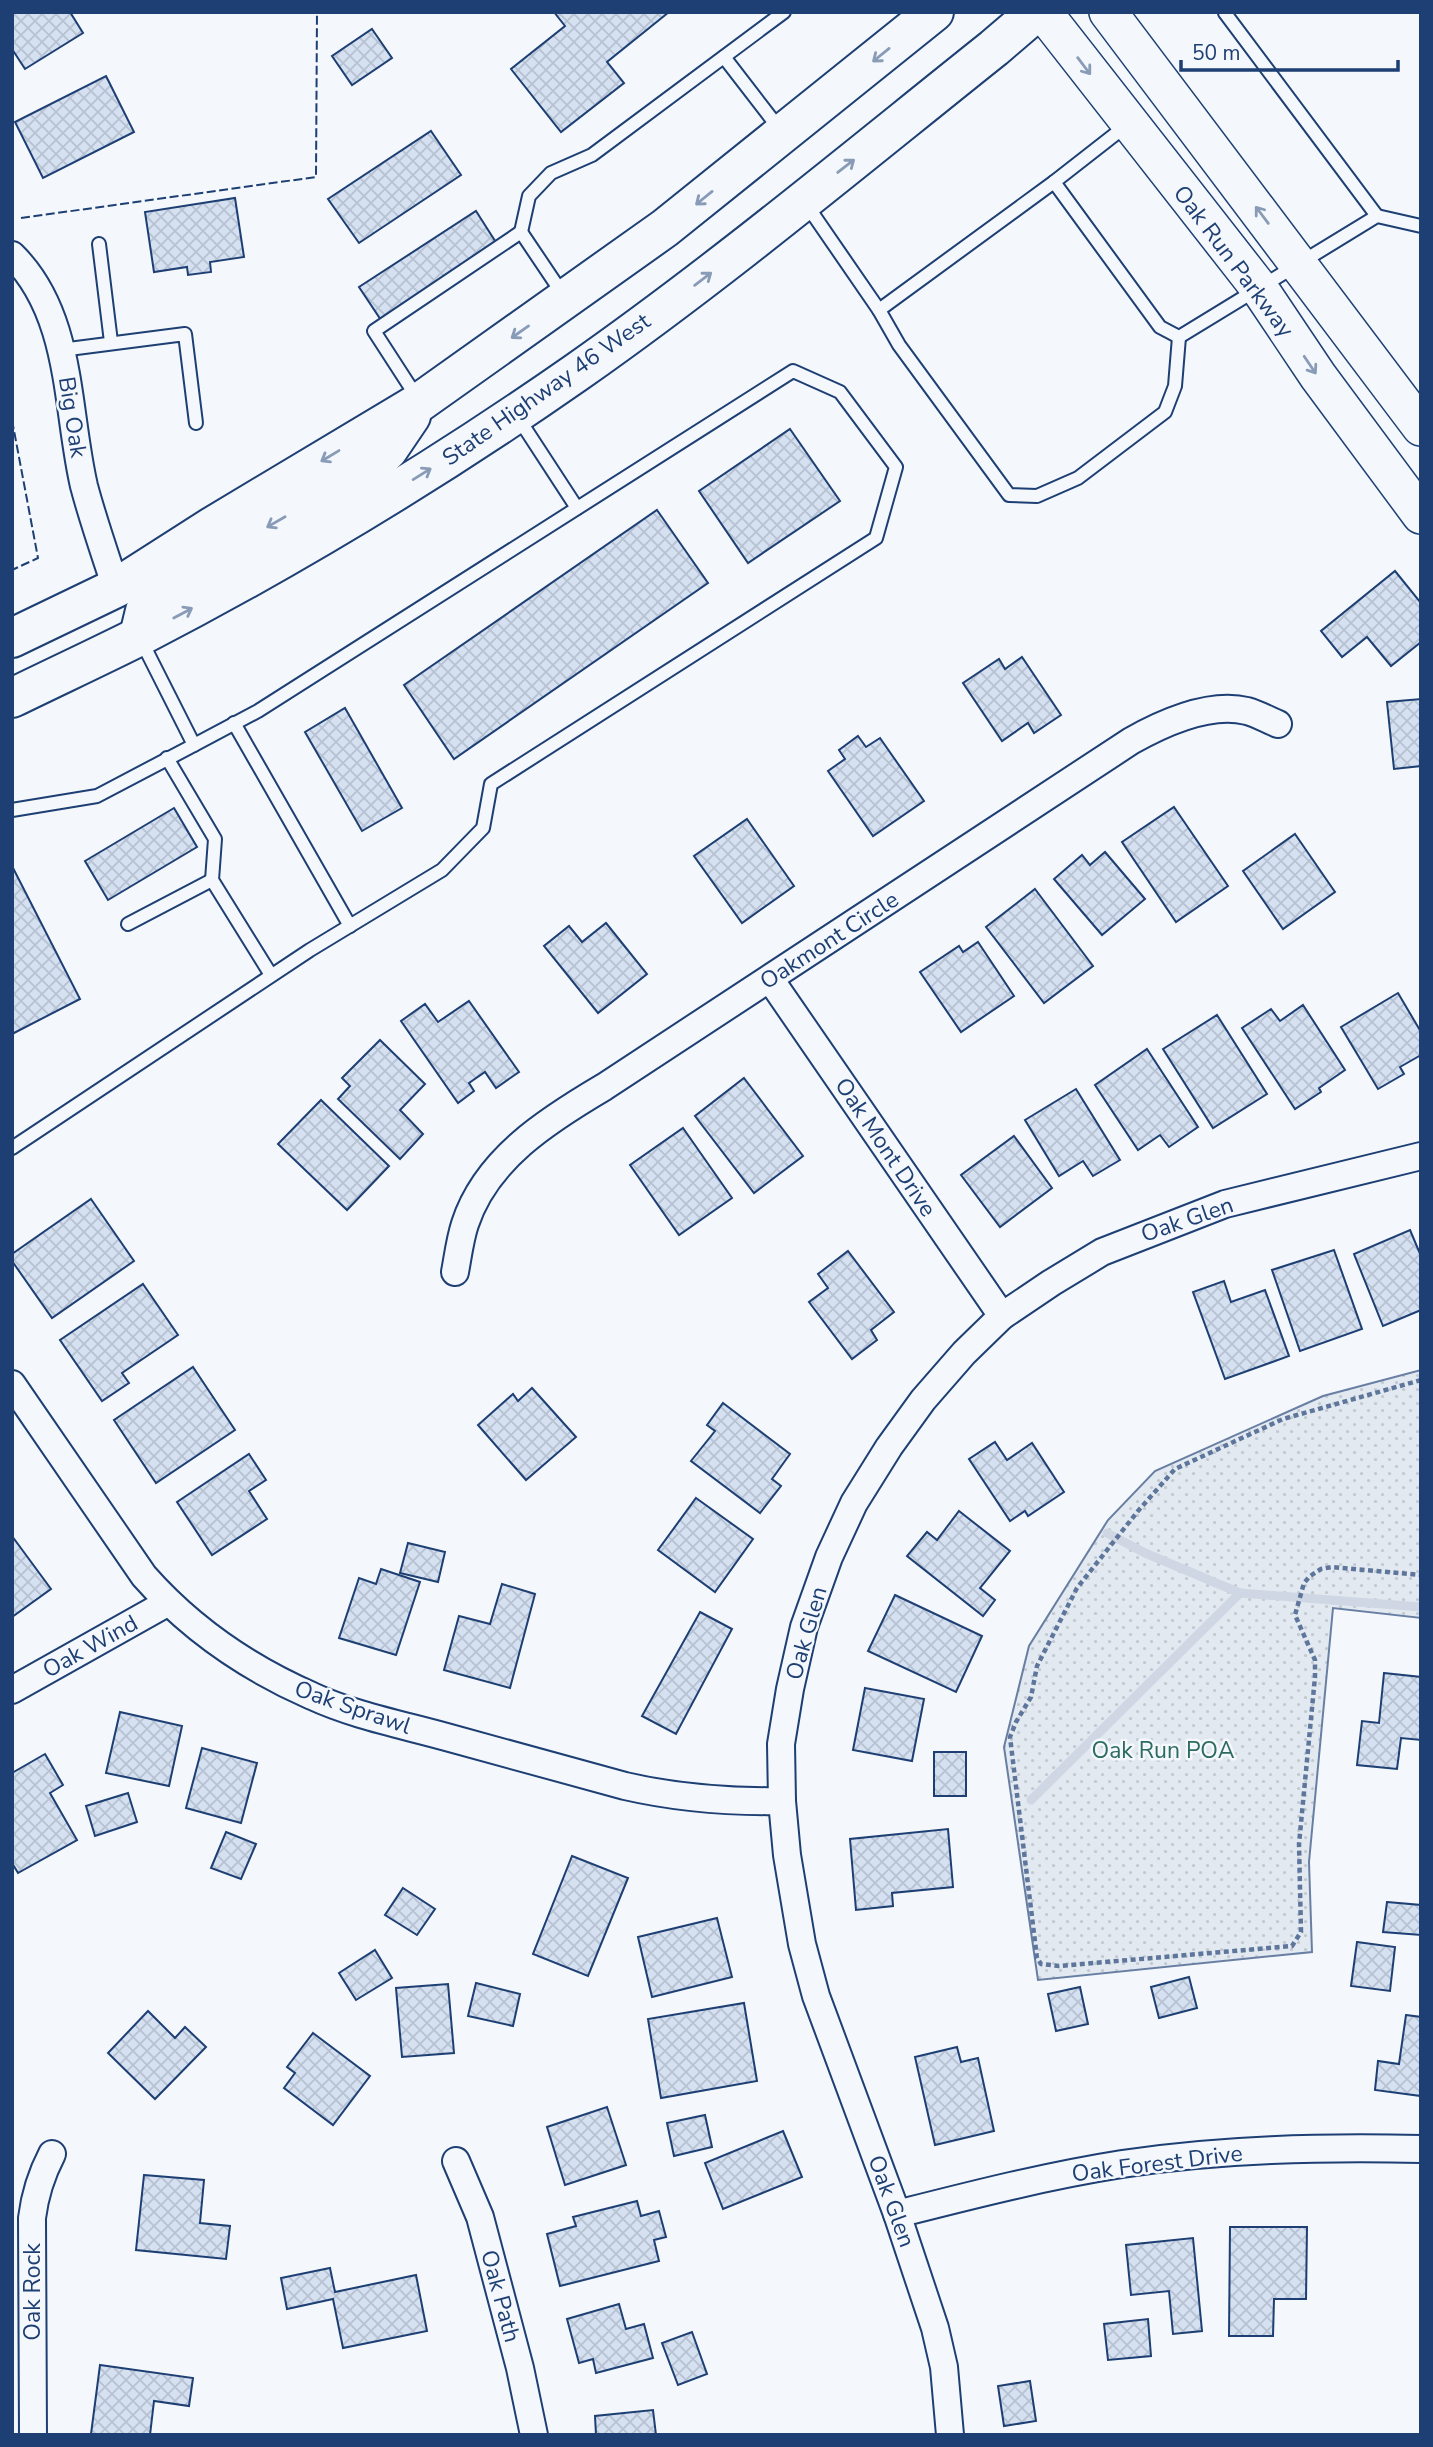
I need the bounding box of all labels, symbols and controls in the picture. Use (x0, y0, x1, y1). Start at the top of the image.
scale bar (1181, 28, 1398, 72)
text: 50 m (1192, 39, 1241, 67)
one-way arrow (872, 48, 890, 63)
one-way arrow (1077, 57, 1092, 75)
one-way arrow (836, 158, 854, 174)
street label: Oak Run Parkway (1166, 179, 1301, 344)
one-way arrow (695, 190, 713, 206)
one-way arrow (1255, 206, 1270, 225)
one-way arrow (693, 272, 712, 287)
street label: State Highway 46 West (436, 305, 657, 473)
one-way arrow (511, 325, 530, 339)
one-way arrow (1304, 354, 1318, 374)
street label: Big Oak (51, 374, 94, 460)
one-way arrow (320, 450, 340, 464)
one-way arrow (411, 466, 431, 480)
one-way arrow (267, 515, 287, 529)
one-way arrow (172, 606, 193, 619)
street label: Oakmont Circle (754, 884, 905, 997)
street label: Oak Mont Drive (828, 1072, 944, 1223)
street label: Oak Glen (1137, 1189, 1238, 1250)
street label: Oak Glen (778, 1583, 835, 1684)
street label: Oak Wind (37, 1608, 143, 1685)
street label: Oak Sprawl (291, 1673, 415, 1742)
park label: Oak Run POA (1091, 1735, 1235, 1766)
street label: Oak Forest Drive (1070, 2138, 1244, 2189)
street label: Oak Glen (861, 2151, 923, 2252)
street label: Oak Rock (17, 2243, 48, 2341)
street label: Oak Path (473, 2246, 528, 2346)

